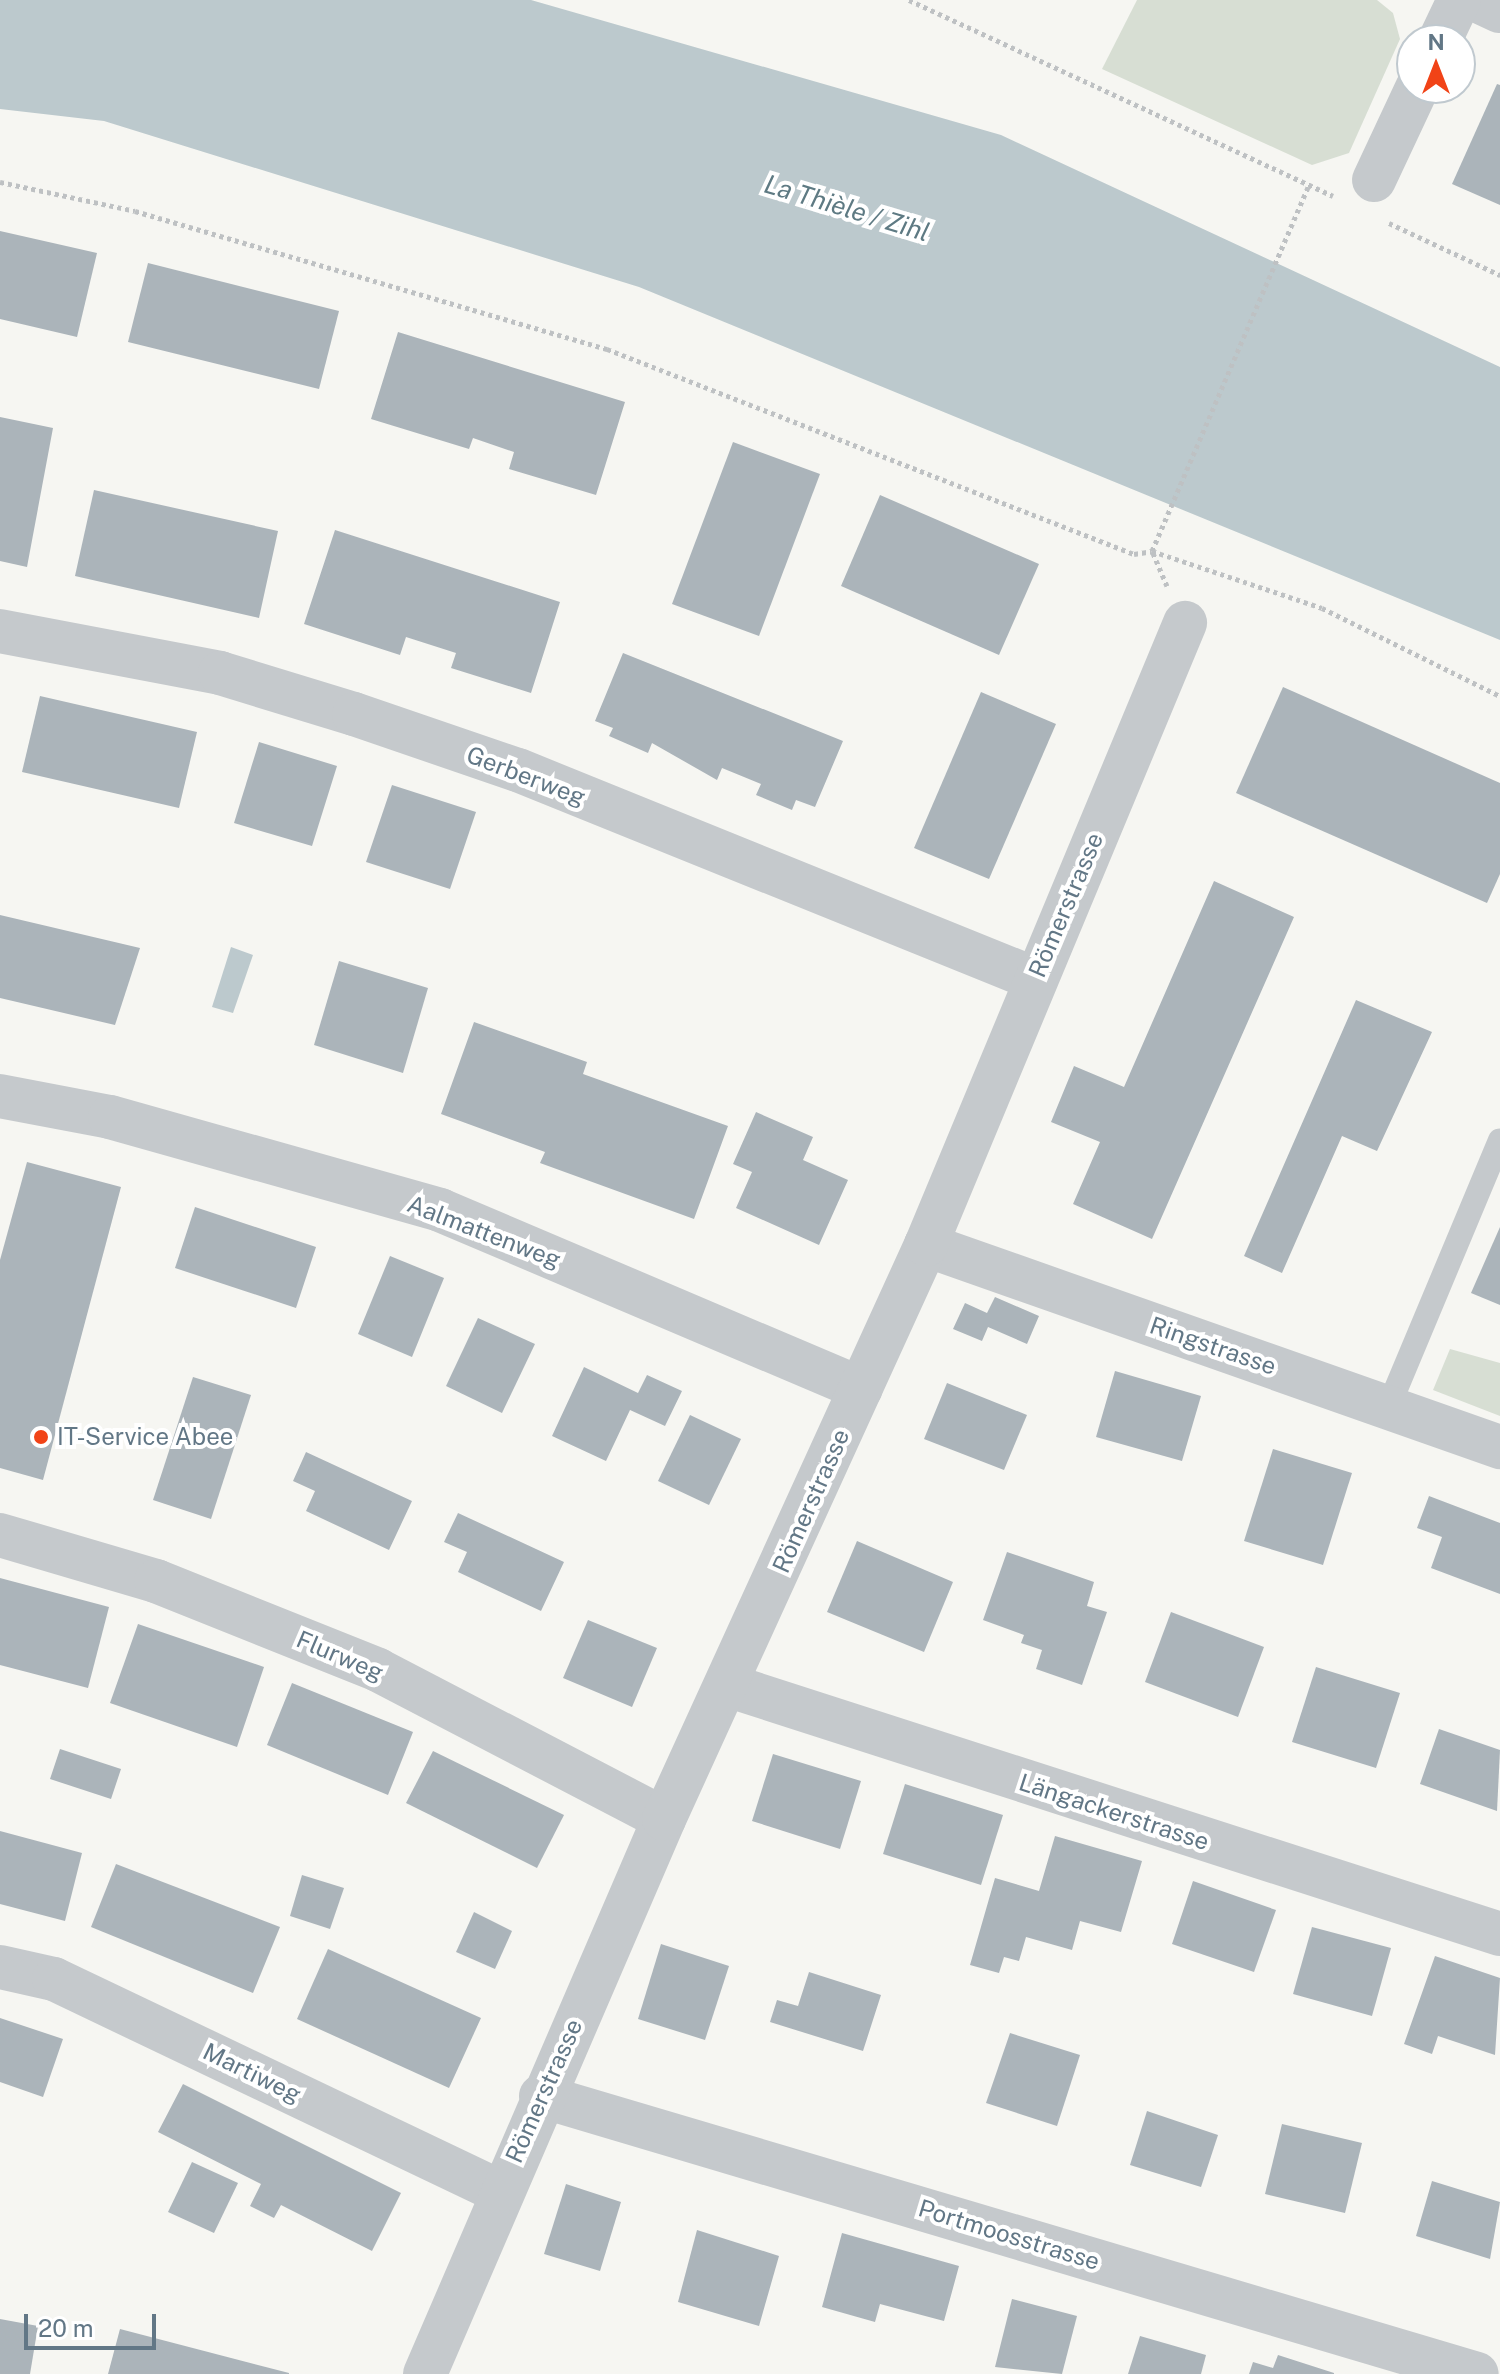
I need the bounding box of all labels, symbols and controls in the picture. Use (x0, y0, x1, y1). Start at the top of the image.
north arrow (1396, 24, 1476, 104)
text: N (1427, 29, 1445, 55)
water label: La Thièle / Zihl (761, 168, 933, 248)
street label: Gerberweg (462, 740, 590, 812)
street label: Römerstrasse (1023, 828, 1109, 982)
street label: Aalmattenweg (403, 1190, 565, 1274)
street label: Ringstrasse (1146, 1311, 1280, 1381)
place label: IT-Service Abee (57, 1423, 233, 1451)
street label: Römerstrasse (766, 1425, 856, 1577)
marker: IT-Service Abee (32, 1428, 50, 1446)
street label: Flurweg (292, 1625, 388, 1687)
street label: Längackerstrasse (1015, 1768, 1213, 1856)
street label: Römerstrasse (499, 2015, 589, 2167)
street label: Martiweg (198, 2037, 306, 2109)
street label: Portmoosstrasse (915, 2194, 1103, 2276)
scale bar (28, 2298, 160, 2348)
text: 20 m (38, 2314, 94, 2342)

